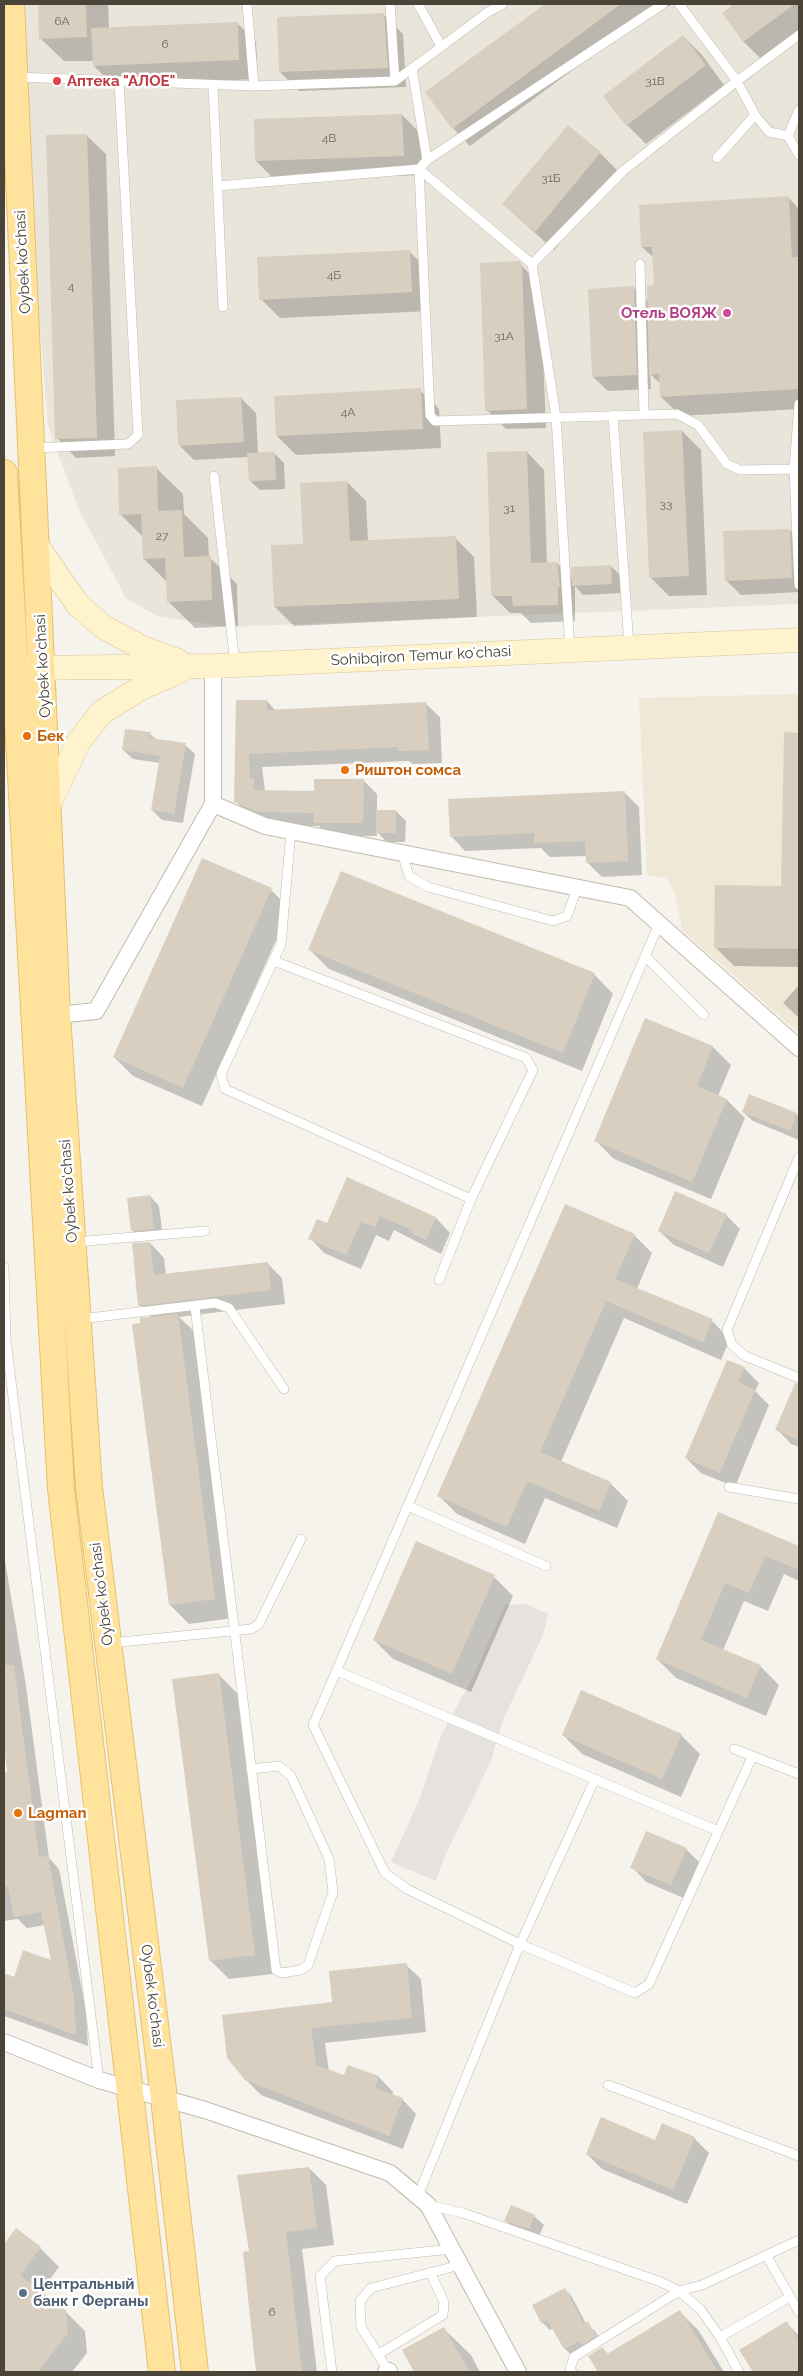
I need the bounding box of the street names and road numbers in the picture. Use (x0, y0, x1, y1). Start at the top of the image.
street label: Oybek ko‘chasi (11, 210, 35, 314)
street label: Oybek ko‘chasi (31, 614, 55, 718)
street label: Sohibqiron Temur koʻchasi (330, 642, 512, 670)
street label: Oybek ko‘chasi (56, 1139, 82, 1243)
street label: Oybek ko‘chasi (87, 1541, 117, 1647)
street label: Oybek ko‘chasi (137, 1943, 167, 2049)

